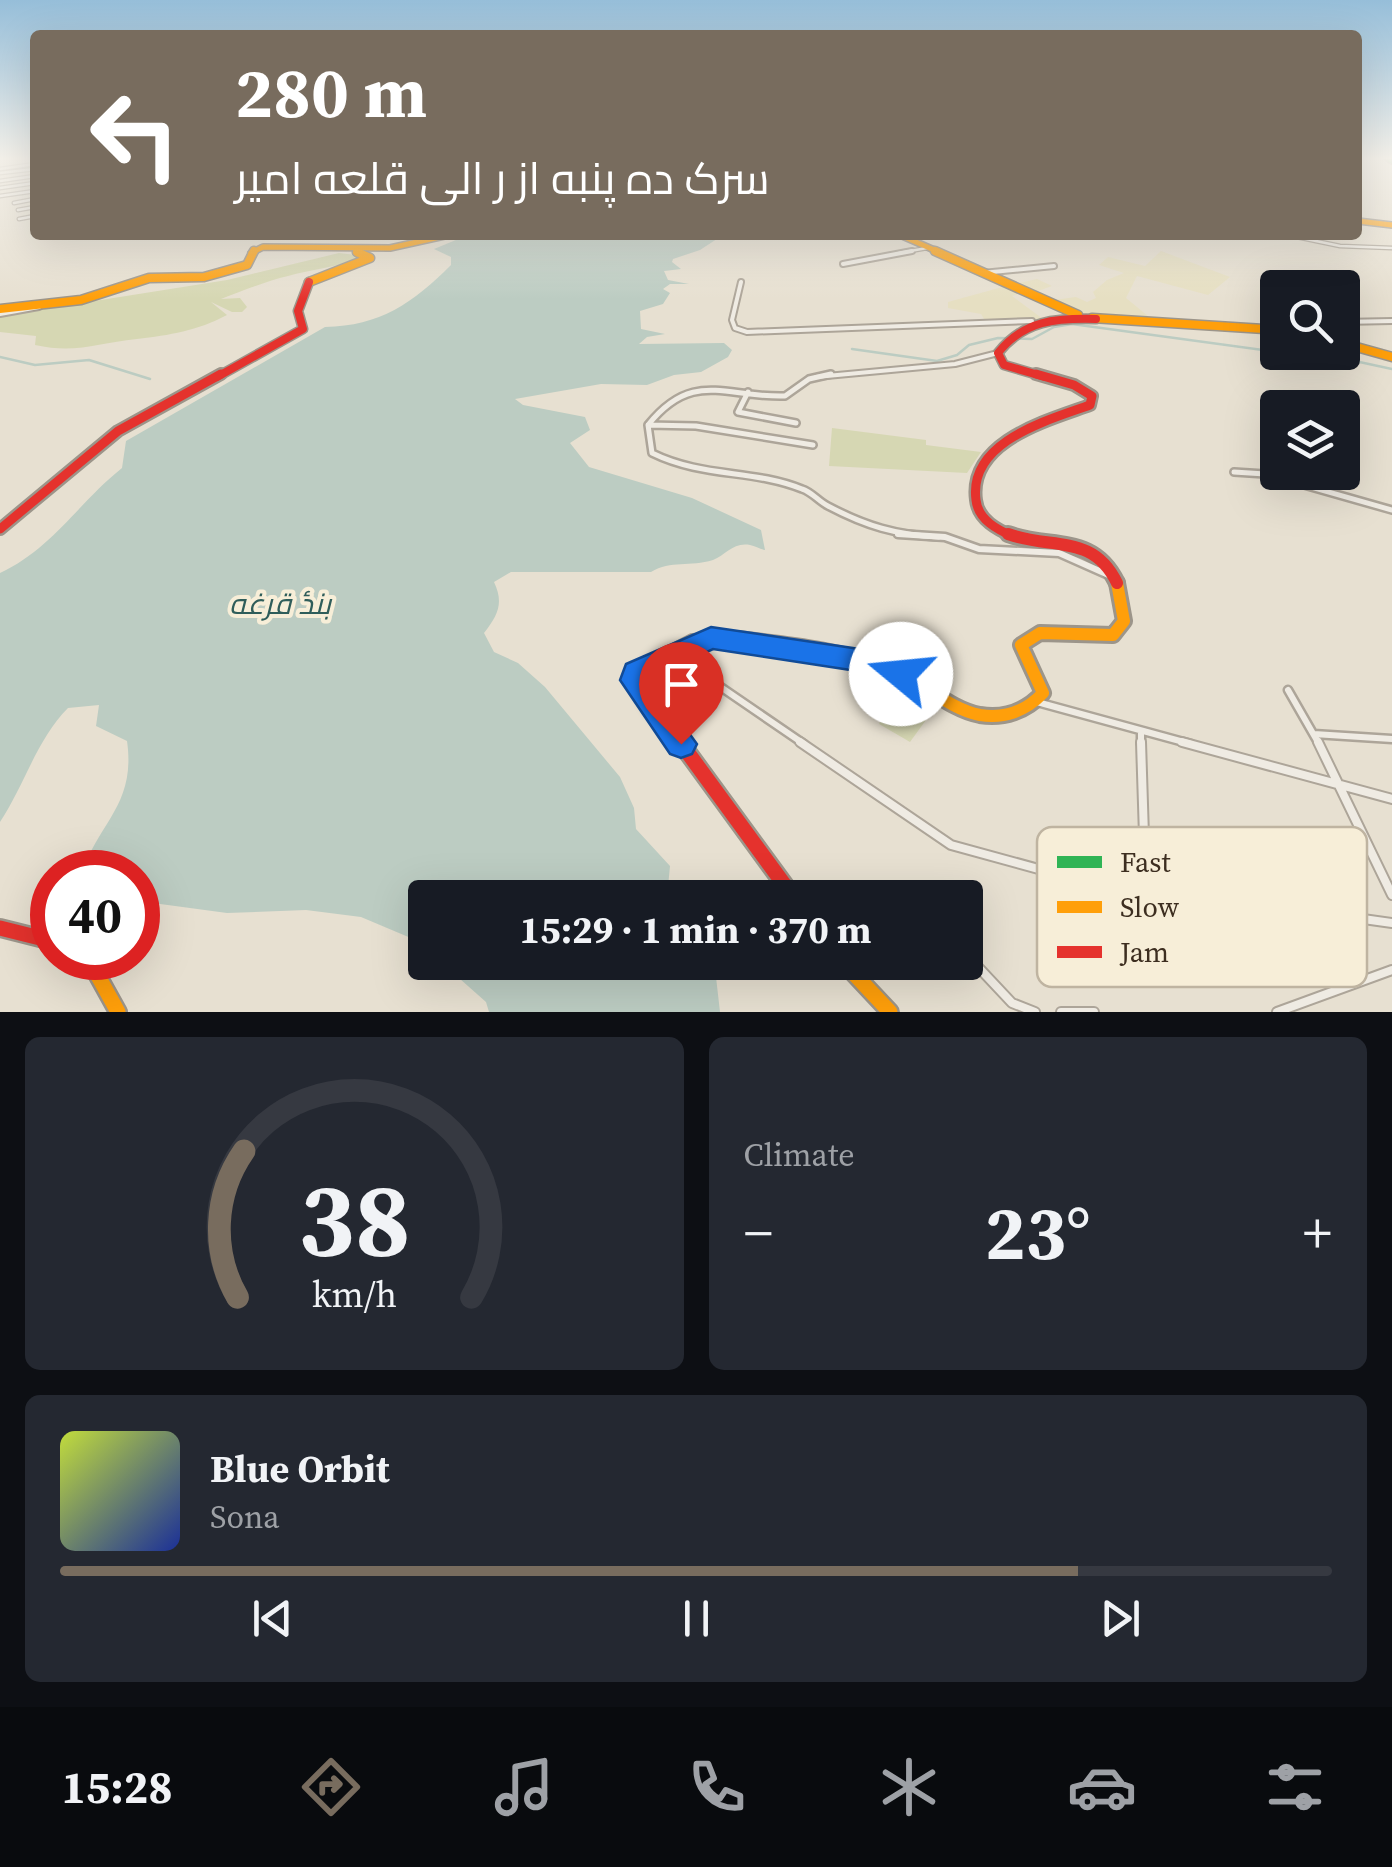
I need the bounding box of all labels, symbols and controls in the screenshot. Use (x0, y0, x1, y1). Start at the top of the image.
text: 280 m (235, 44, 427, 140)
icon: left (70, 70, 200, 200)
text: سرک ده پنبه از ر الی قلعه امیر (235, 147, 770, 209)
map controls (1260, 270, 1360, 490)
button: search (1260, 270, 1360, 370)
button: layers (1260, 390, 1360, 490)
water label: بندٔ قرغه (229, 583, 333, 624)
position arrow (849, 622, 953, 726)
pin (639, 642, 724, 745)
icon: arrive (654, 657, 709, 712)
legend (1037, 827, 1367, 987)
text: Fast (1120, 843, 1171, 881)
speed limit sign: 40 (30, 850, 160, 980)
text: Slow (1120, 888, 1180, 926)
text: 15:29 · 1 min · 370 m (519, 904, 872, 956)
text: Jam (1119, 933, 1169, 971)
text: Climate (744, 1133, 855, 1177)
text: 38 (298, 1147, 411, 1290)
text: 23° (985, 1181, 1091, 1284)
text: − (744, 1195, 773, 1270)
text: + (1303, 1195, 1332, 1270)
text: km/h (312, 1270, 397, 1319)
text: Blue Orbit (210, 1443, 390, 1495)
text: Sona (210, 1495, 280, 1539)
icon: previous (245, 1591, 300, 1646)
icon: pause (669, 1591, 724, 1646)
icon: next (1093, 1591, 1148, 1646)
icon: directions (296, 1752, 366, 1822)
icon: music (489, 1752, 559, 1822)
icon: phone (682, 1752, 752, 1822)
icon: climate (874, 1752, 944, 1822)
icon: car (1067, 1752, 1137, 1822)
icon: filters (1260, 1752, 1330, 1822)
text: 15:28 (61, 1756, 173, 1818)

